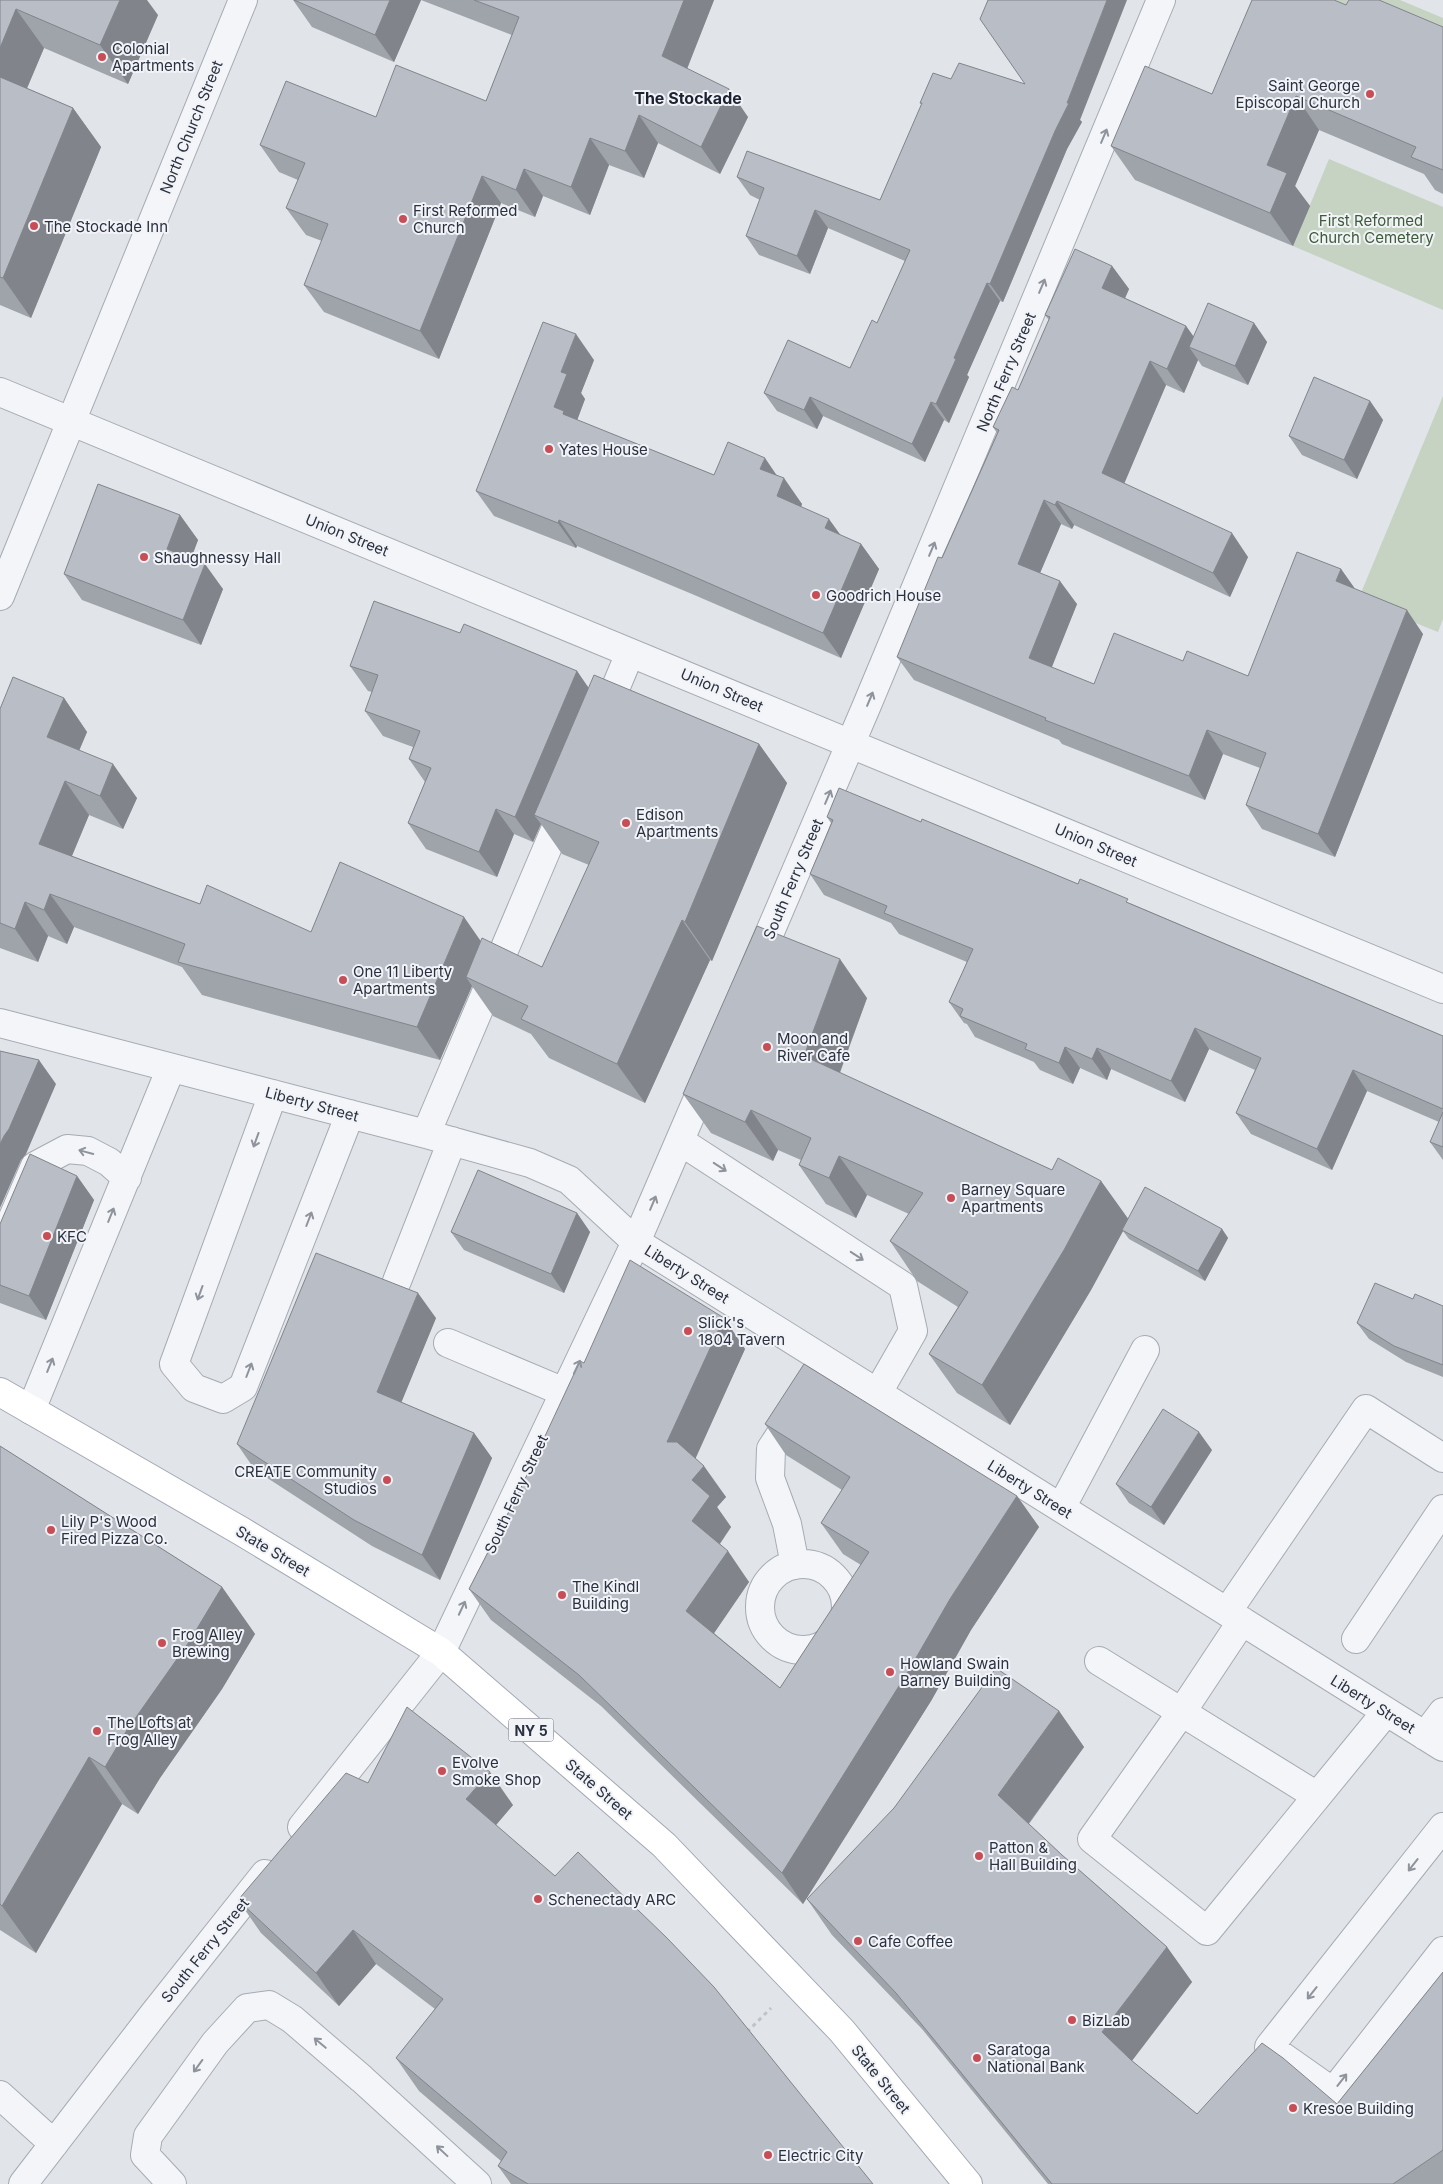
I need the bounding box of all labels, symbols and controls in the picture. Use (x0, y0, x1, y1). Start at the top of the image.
place label: Colonial Apartments (112, 39, 194, 75)
marker: Colonial Apartments (96, 51, 108, 63)
street label: North Church Street (156, 57, 226, 197)
place label: Saint George Episcopal Church (1236, 76, 1360, 112)
district label: The Stockade (634, 88, 742, 108)
marker: Saint George Episcopal Church (1364, 88, 1376, 100)
one-way arrow (1100, 129, 1110, 144)
place label: First Reformed Church (413, 201, 517, 237)
park label: First Reformed Church Cemetery (1308, 211, 1434, 247)
marker: First Reformed Church (397, 213, 409, 225)
place label: The Stockade Inn (44, 217, 168, 236)
marker: The Stockade Inn (28, 220, 40, 232)
one-way arrow (1037, 279, 1047, 294)
street label: North Ferry Street (972, 309, 1040, 435)
place label: Yates House (559, 440, 648, 459)
marker: Yates House (543, 443, 555, 455)
street label: Union Street (303, 510, 391, 560)
one-way arrow (928, 542, 938, 557)
place label: Shaughnessy Hall (154, 548, 281, 567)
marker: Shaughnessy Hall (138, 551, 150, 563)
place label: Goodrich House (826, 586, 941, 605)
marker: Goodrich House (810, 589, 822, 601)
street label: Union Street (678, 664, 766, 716)
one-way arrow (865, 692, 875, 707)
one-way arrow (824, 790, 834, 805)
place label: Edison Apartments (636, 805, 718, 841)
street label: South Ferry Street (759, 816, 827, 942)
marker: Edison Apartments (620, 817, 632, 829)
street label: Union Street (1052, 819, 1140, 871)
place label: One 11 Liberty Apartments (353, 962, 453, 998)
marker: One 11 Liberty Apartments (337, 974, 349, 986)
place label: Moon and River Cafe (777, 1029, 850, 1065)
marker: Moon and River Cafe (761, 1041, 773, 1053)
street label: Liberty Street (263, 1082, 361, 1126)
one-way arrow (251, 1132, 260, 1147)
one-way arrow (79, 1147, 95, 1156)
one-way arrow (713, 1163, 727, 1173)
place label: Barney Square Apartments (961, 1180, 1065, 1216)
marker: Barney Square Apartments (945, 1192, 957, 1204)
one-way arrow (648, 1196, 658, 1211)
one-way arrow (107, 1208, 117, 1223)
one-way arrow (305, 1211, 314, 1227)
place label: KFC (57, 1227, 87, 1246)
marker: KFC (41, 1230, 53, 1242)
street label: Liberty Street (641, 1240, 733, 1308)
one-way arrow (849, 1251, 863, 1261)
one-way arrow (195, 1284, 204, 1300)
place label: Slick's 1804 Tavern (698, 1313, 785, 1349)
marker: Slick's 1804 Tavern (682, 1325, 694, 1337)
one-way arrow (45, 1358, 55, 1373)
one-way arrow (572, 1359, 582, 1374)
one-way arrow (245, 1363, 255, 1378)
street label: South Ferry Street (480, 1431, 552, 1557)
street label: Liberty Street (984, 1455, 1076, 1523)
place label: CREATE Community Studios (234, 1462, 378, 1498)
marker: CREATE Community Studios (381, 1474, 393, 1486)
place label: Lily P's Wood Fired Pizza Co. (61, 1512, 168, 1548)
street label: State Street (232, 1521, 314, 1581)
marker: Lily P's Wood Fired Pizza Co. (45, 1524, 57, 1536)
place label: The Kindl Building (572, 1577, 639, 1613)
marker: The Kindl Building (556, 1589, 568, 1601)
one-way arrow (457, 1601, 467, 1616)
place label: Frog Alley Brewing (172, 1625, 243, 1661)
marker: Frog Alley Brewing (156, 1637, 168, 1649)
place label: Howland Swain Barney Building (900, 1654, 1011, 1690)
marker: Howland Swain Barney Building (884, 1666, 896, 1678)
street label: Liberty Street (1327, 1670, 1419, 1738)
place label: The Lofts at Frog Alley (107, 1713, 191, 1749)
road number: NY 5 (508, 1718, 554, 1742)
marker: The Lofts at Frog Alley (91, 1725, 103, 1737)
place label: Evolve Smoke Shop (452, 1753, 541, 1789)
street label: State Street (561, 1755, 637, 1823)
marker: Evolve Smoke Shop (436, 1765, 448, 1777)
place label: Patton & Hall Building (989, 1838, 1077, 1874)
marker: Patton & Hall Building (973, 1850, 985, 1862)
one-way arrow (1407, 1858, 1418, 1871)
place label: Schenectady ARC (548, 1890, 676, 1909)
marker: Schenectady ARC (532, 1893, 544, 1905)
street label: South Ferry Street (157, 1894, 253, 2006)
place label: Cafe Coffee (868, 1932, 953, 1951)
marker: Cafe Coffee (852, 1935, 864, 1947)
one-way arrow (1307, 1986, 1317, 2000)
place label: BizLab (1082, 2011, 1130, 2030)
marker: BizLab (1066, 2014, 1078, 2026)
one-way arrow (314, 2038, 327, 2049)
place label: Saratoga National Bank (987, 2040, 1085, 2076)
street label: State Street (847, 2041, 915, 2117)
marker: Saratoga National Bank (971, 2052, 983, 2064)
one-way arrow (193, 2059, 203, 2073)
one-way arrow (1337, 2074, 1348, 2087)
place label: Kresoe Building (1303, 2099, 1414, 2118)
marker: Kresoe Building (1287, 2102, 1299, 2114)
one-way arrow (435, 2145, 448, 2157)
place label: Electric City (778, 2146, 864, 2165)
marker: Electric City (762, 2149, 774, 2161)

